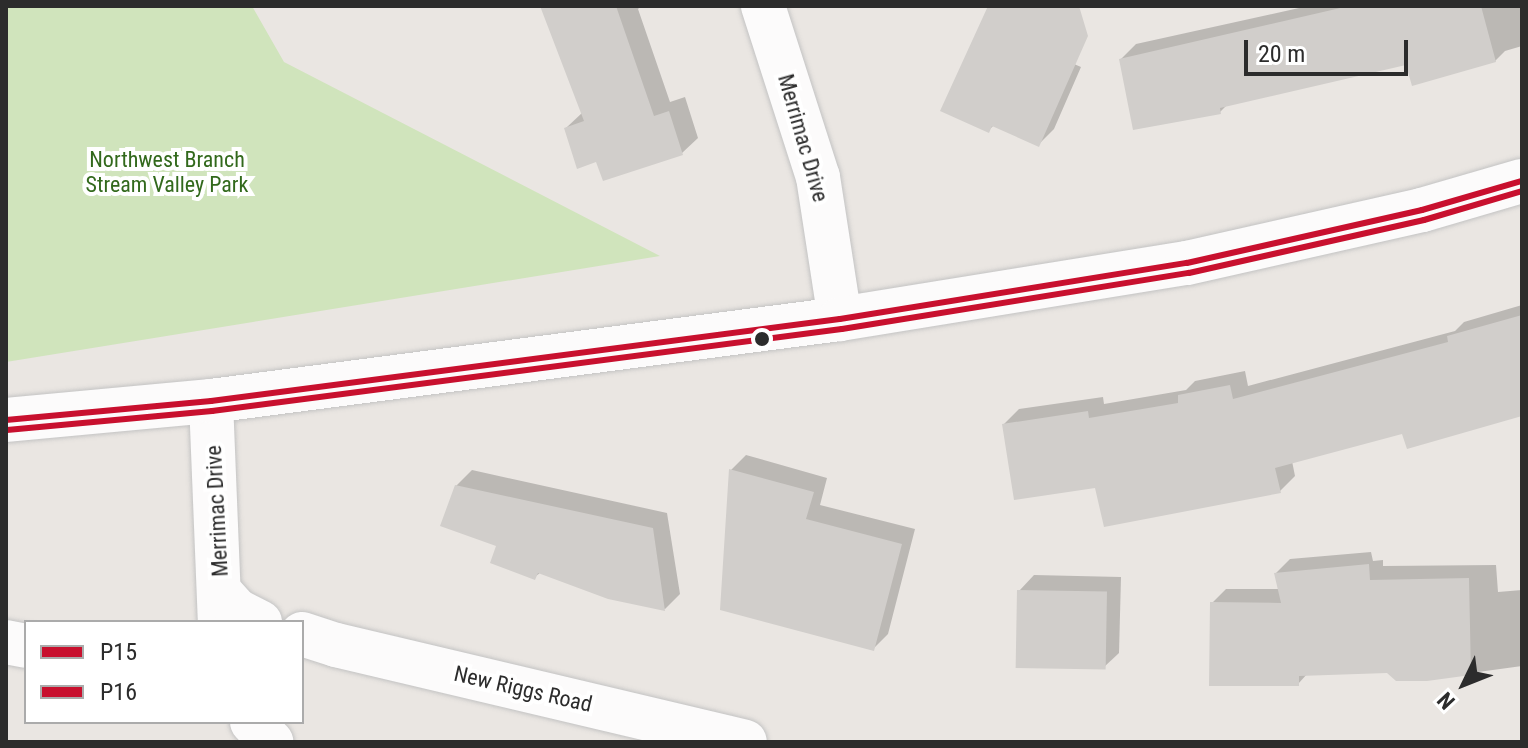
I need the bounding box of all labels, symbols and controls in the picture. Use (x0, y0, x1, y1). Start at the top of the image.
scale bar (1248, 24, 1412, 74)
text: 20 m (1258, 40, 1305, 68)
street label: Merrimac Drive (772, 71, 834, 205)
park label: Northwest Branch Stream Valley Park (86, 146, 248, 198)
unlabelled marker (754, 331, 770, 347)
street label: Merrimac Drive (200, 445, 234, 577)
legend (24, 620, 304, 724)
text: P15 (100, 638, 137, 666)
north arrow (1424, 644, 1504, 724)
street label: New Riggs Road (451, 660, 595, 718)
text: P16 (100, 678, 137, 706)
text: N (1432, 687, 1460, 714)

